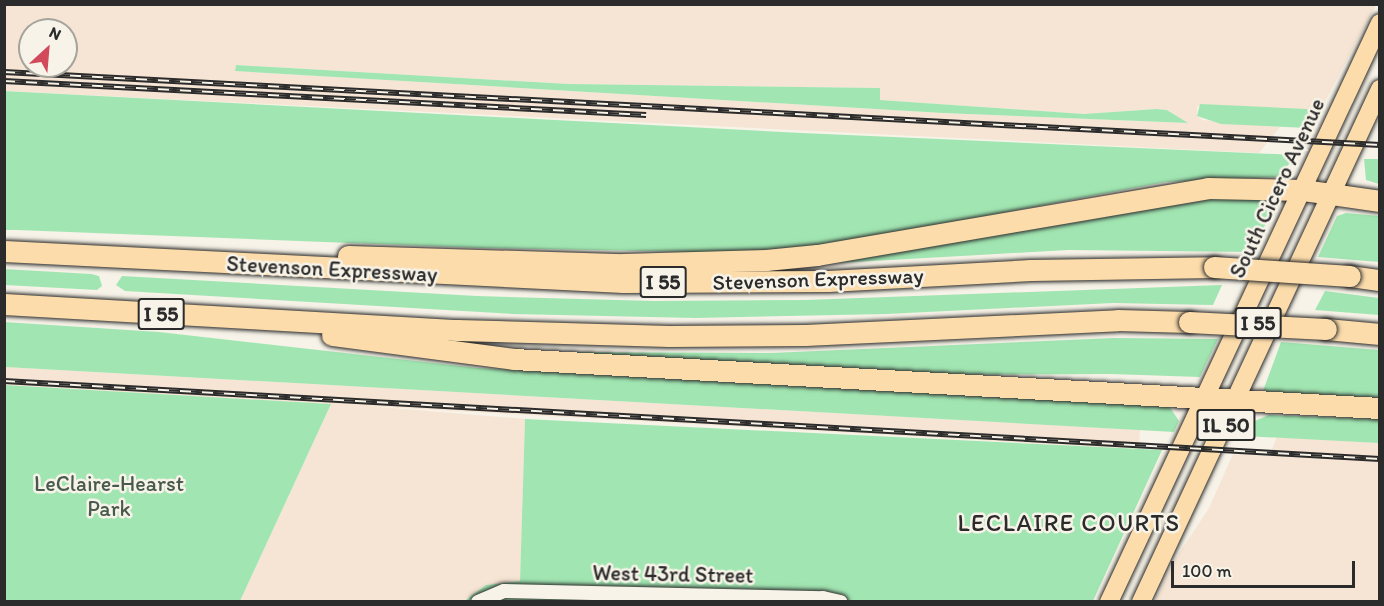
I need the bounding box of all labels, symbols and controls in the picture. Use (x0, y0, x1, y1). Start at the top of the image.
north arrow (18, 18, 78, 78)
text: N (46, 22, 64, 44)
street label: South Cicero Avenue (1224, 95, 1330, 281)
street label: Stevenson Expressway (226, 250, 438, 288)
street label: Stevenson Expressway (712, 262, 924, 296)
road number: I 55 (639, 264, 687, 300)
road number: I 55 (137, 296, 185, 332)
road number: I 55 (1234, 305, 1282, 341)
road number: IL 50 (1196, 407, 1256, 443)
park label: LeClaire-Hearst Park (34, 470, 184, 522)
district label: LECLAIRE COURTS (957, 509, 1181, 537)
scale bar (1174, 549, 1358, 587)
street label: West 43rd Street (593, 559, 753, 589)
text: 100 m (1182, 560, 1232, 582)

